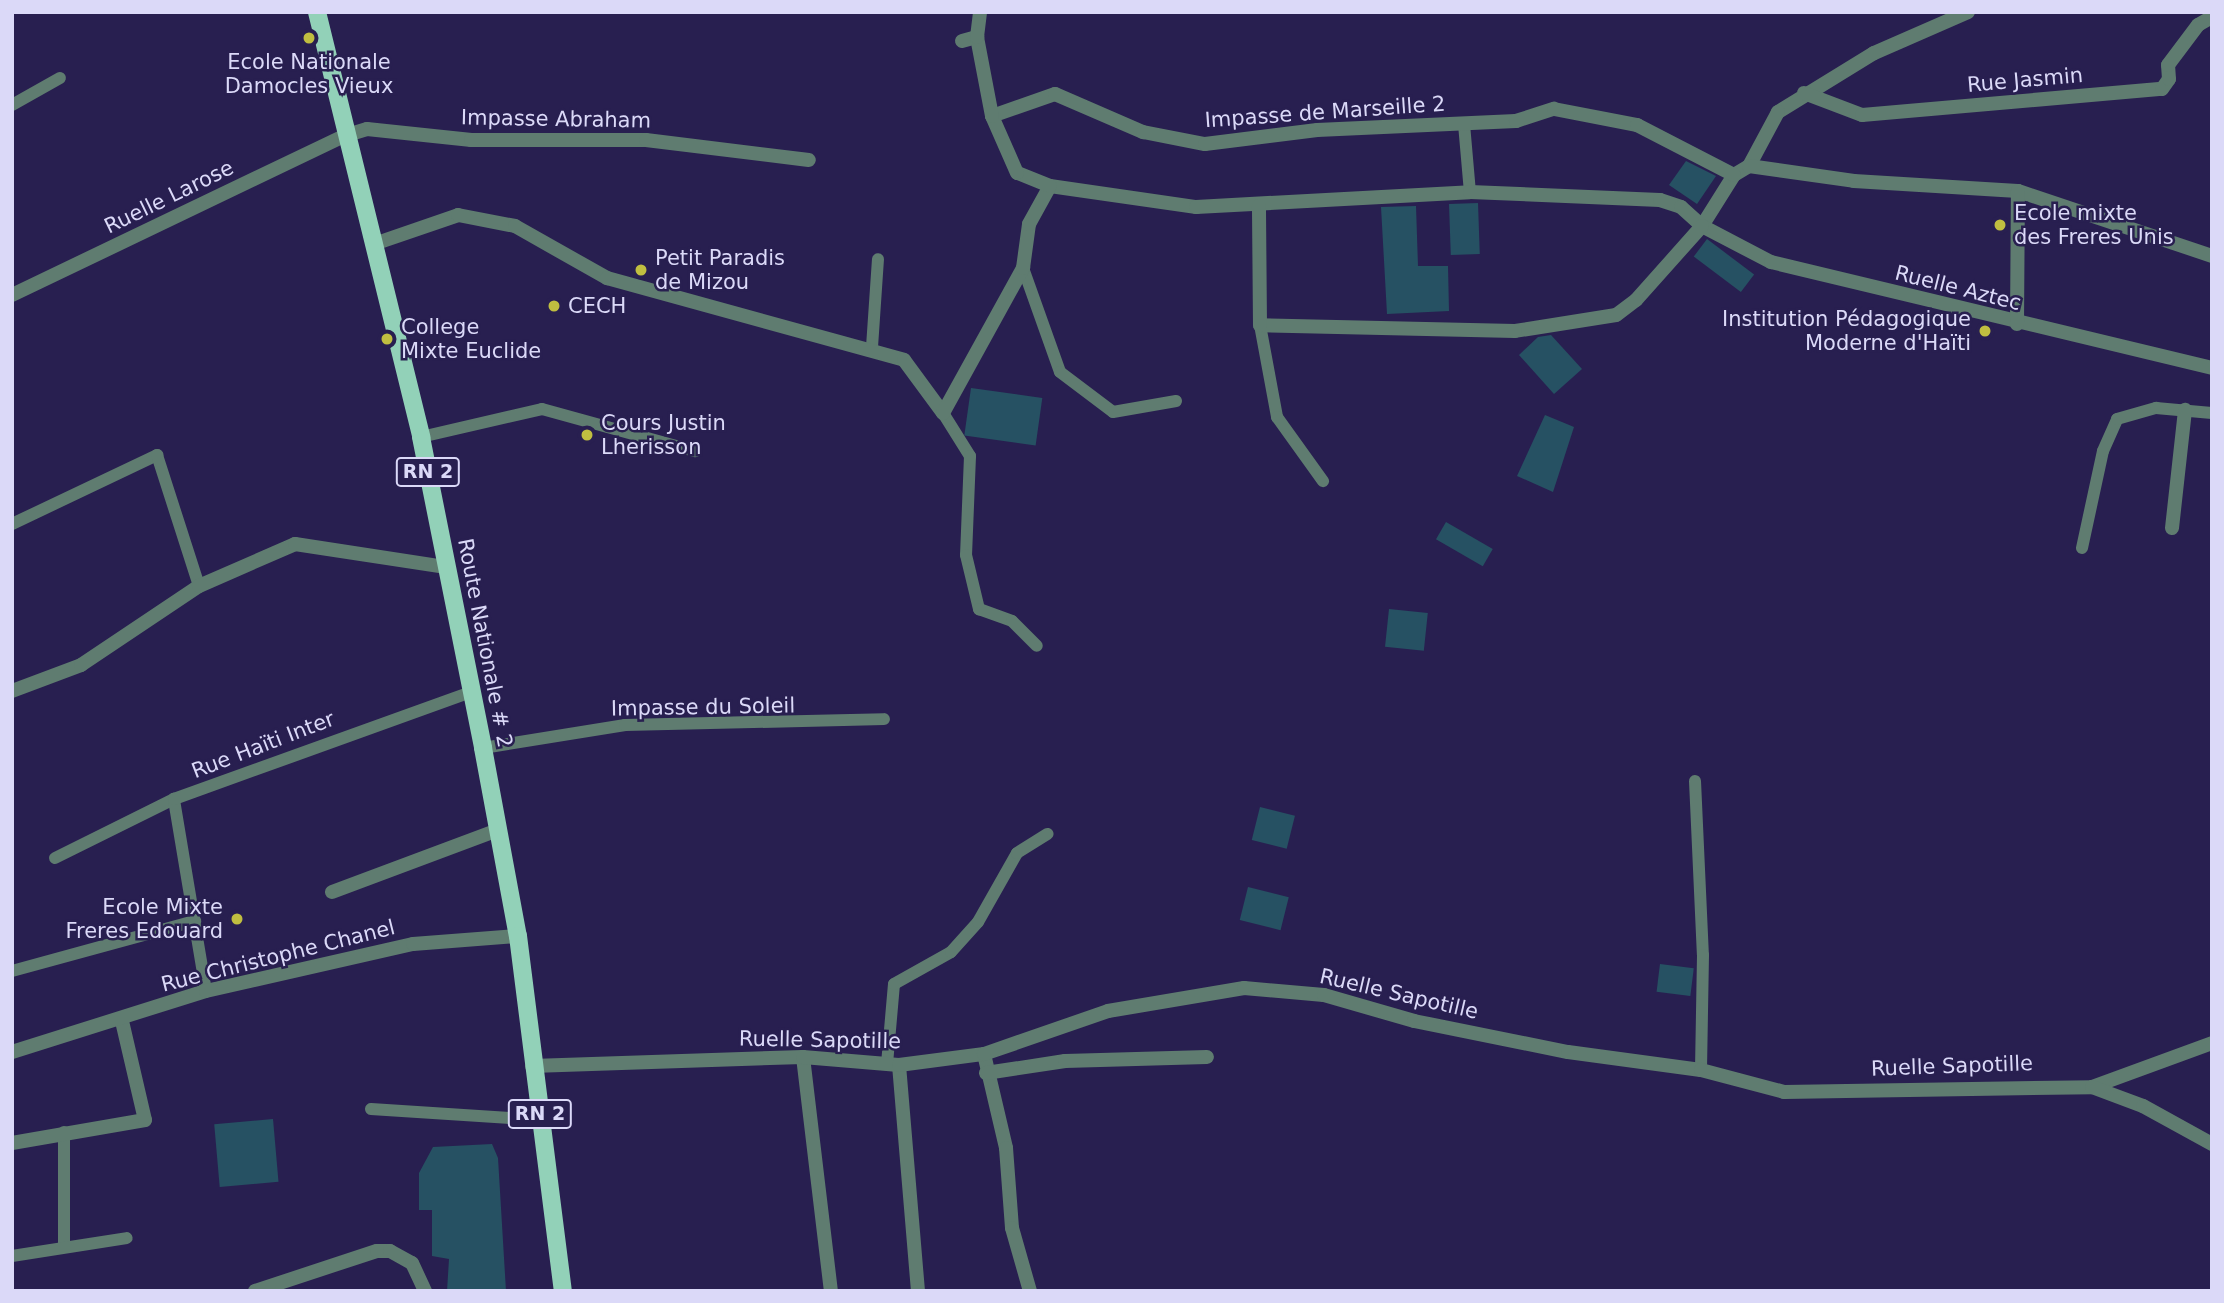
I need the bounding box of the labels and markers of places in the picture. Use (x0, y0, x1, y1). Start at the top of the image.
marker: Ecole Nationale Damocles Vieux (301, 30, 317, 46)
place label: Ecole Nationale Damocles Vieux (225, 49, 393, 99)
place label: Ecole mixte des Freres Unis (2014, 200, 2174, 250)
marker: Ecole mixte des Freres Unis (1992, 217, 2008, 233)
place label: Petit Paradis de Mizou (655, 245, 785, 295)
marker: Petit Paradis de Mizou (633, 262, 649, 278)
place label: CECH (568, 293, 626, 319)
marker: CECH (546, 298, 562, 314)
place label: Institution Pédagogique Moderne d'Haïti (1722, 306, 1971, 356)
place label: College Mixte Euclide (401, 314, 541, 364)
marker: Institution Pédagogique Moderne d'Haïti (1977, 323, 1993, 339)
marker: College Mixte Euclide (379, 331, 395, 347)
place label: Cours Justin Lherisson (601, 410, 726, 460)
marker: Cours Justin Lherisson (579, 427, 595, 443)
place label: Ecole Mixte Freres Edouard (65, 894, 223, 944)
marker: Ecole Mixte Freres Edouard (229, 911, 245, 927)

